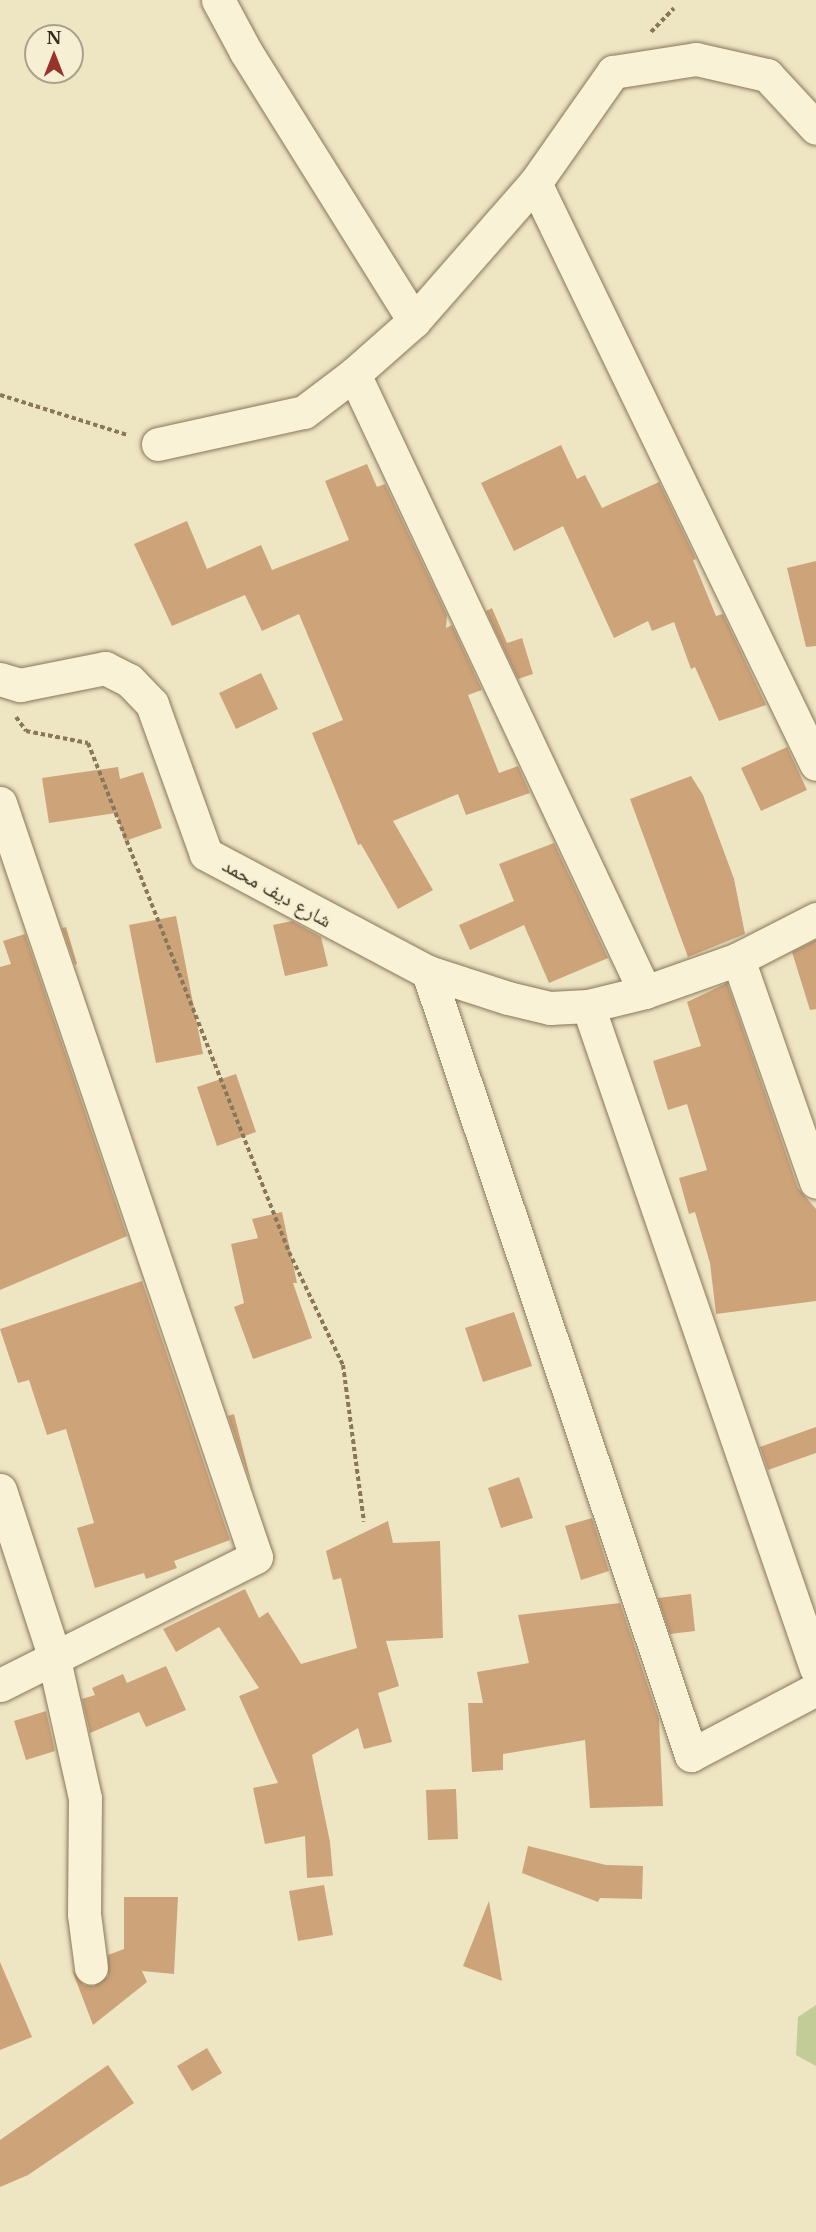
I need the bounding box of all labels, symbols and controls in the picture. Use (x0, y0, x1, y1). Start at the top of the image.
north arrow (24, 24, 84, 84)
text: N (46, 28, 62, 48)
street label: شارع ديف محمد (218, 853, 336, 933)

